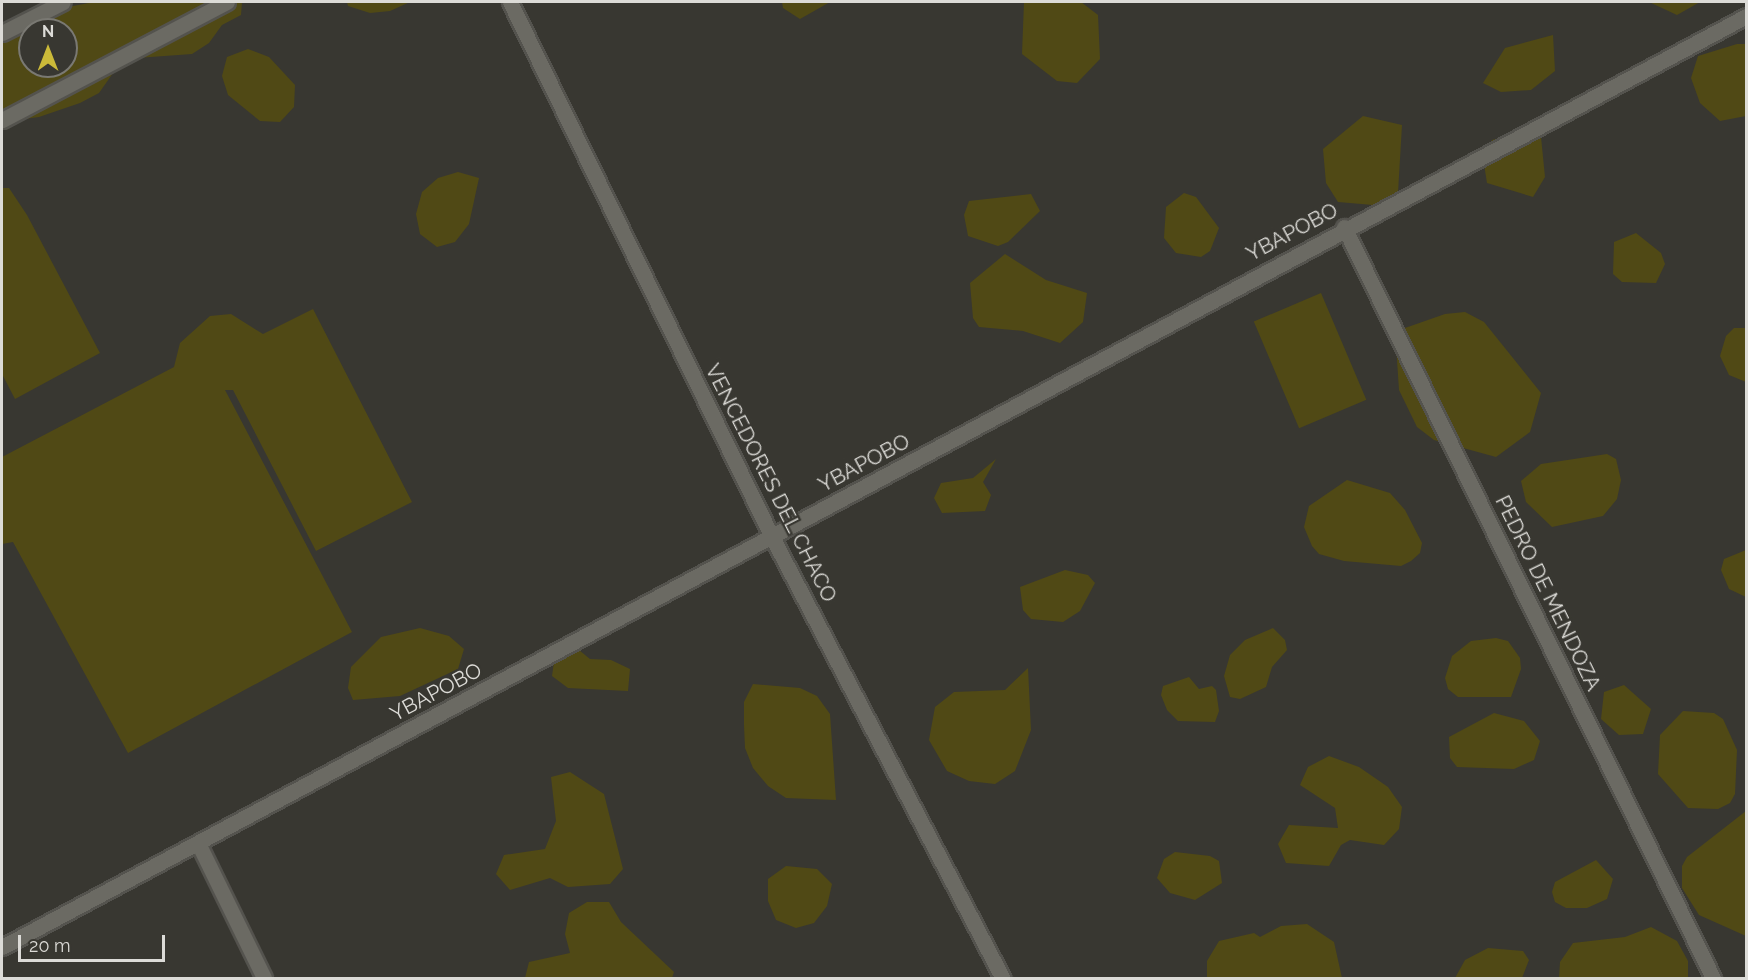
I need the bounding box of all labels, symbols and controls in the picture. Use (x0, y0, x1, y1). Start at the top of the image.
north arrow (18, 18, 78, 78)
text: N (42, 22, 54, 41)
street label: YBAPOBO (1242, 197, 1342, 267)
street label: VENCEDORES DEL CHACO (700, 359, 842, 607)
street label: YBAPOBO (814, 428, 914, 498)
street label: PEDRO DE MENDOZA (1490, 491, 1606, 695)
street label: YBAPOBO (386, 657, 486, 727)
scale bar (21, 923, 168, 961)
text: 20 m (29, 935, 71, 956)

